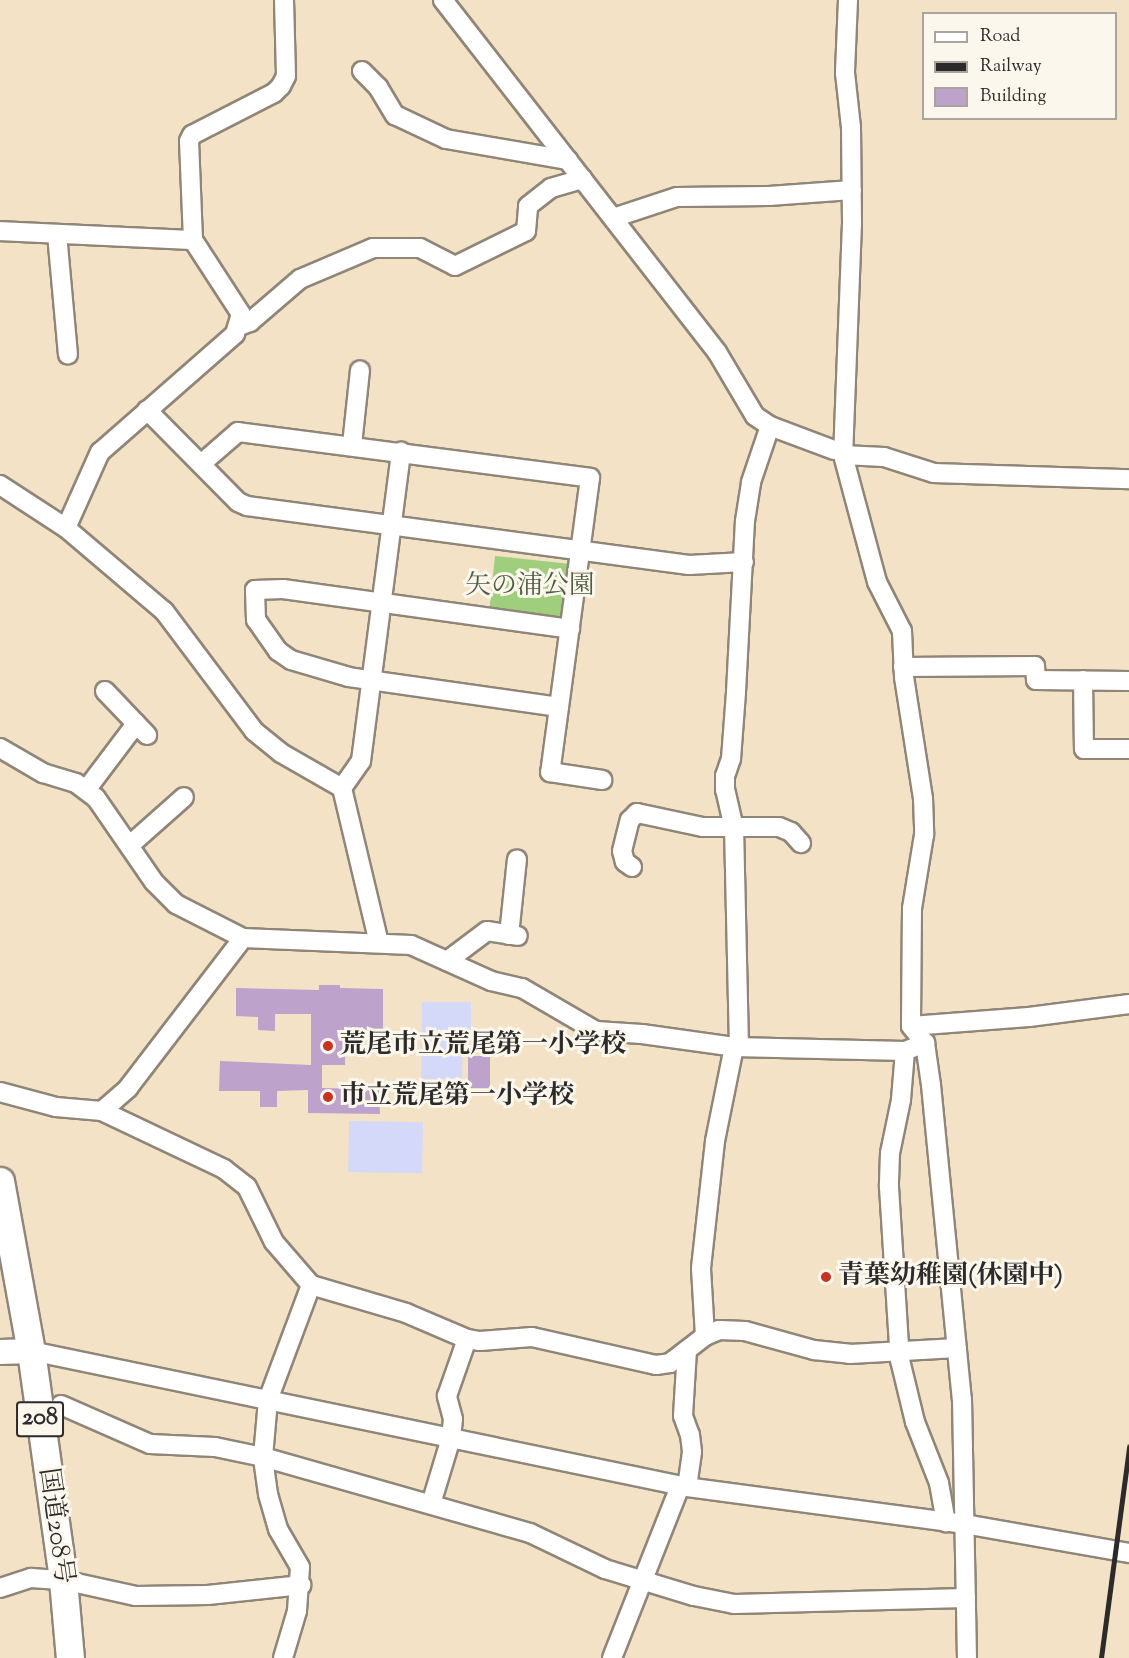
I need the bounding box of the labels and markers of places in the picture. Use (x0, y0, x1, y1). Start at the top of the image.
place label: 荒尾市立荒尾第一小学校 (340, 1030, 626, 1062)
marker: 荒尾市立荒尾第一小学校 (321, 1039, 335, 1053)
place label: 市立荒尾第一小学校 (340, 1081, 574, 1113)
marker: 市立荒尾第一小学校 (321, 1090, 335, 1104)
place label: 青葉幼稚園(休園中) (838, 1261, 1063, 1293)
marker: 青葉幼稚園(休園中) (819, 1270, 833, 1284)

